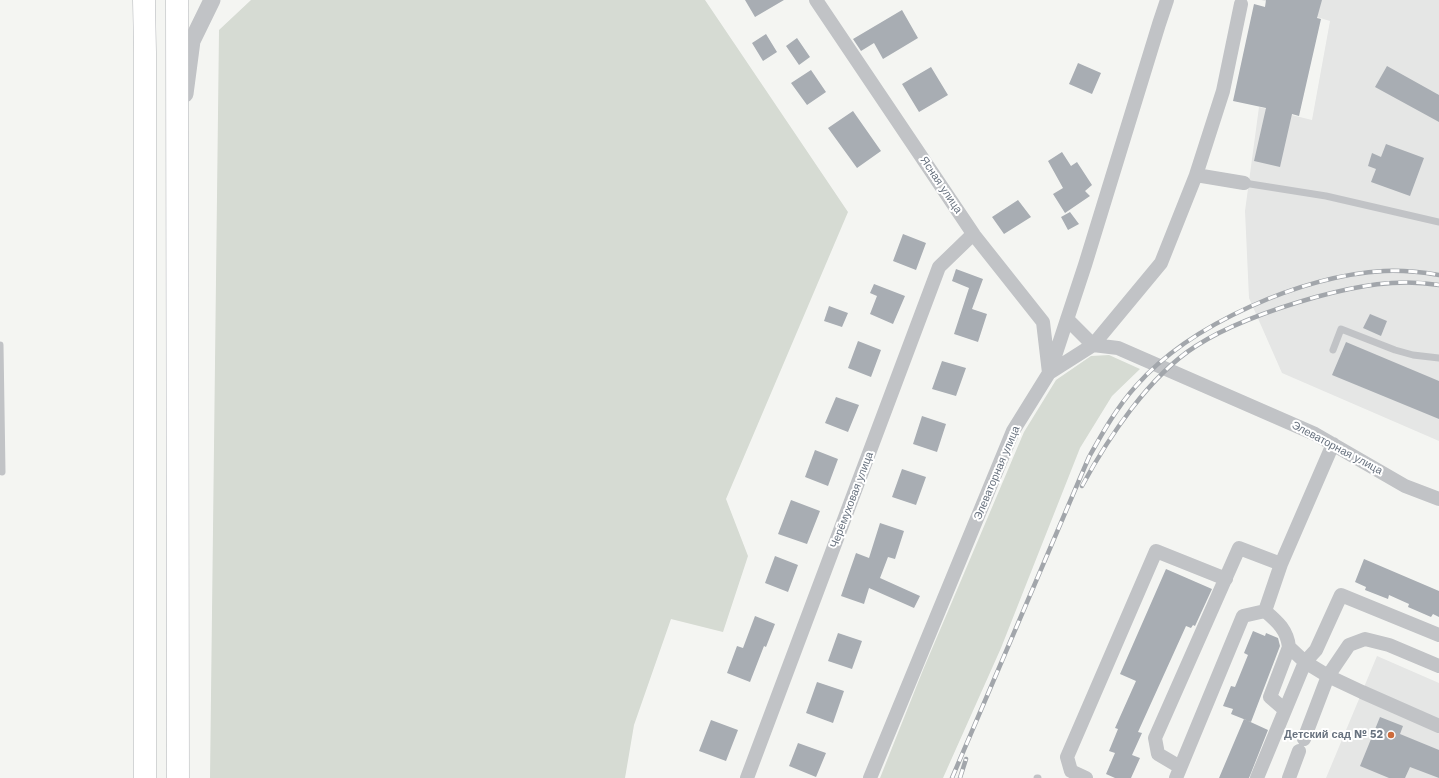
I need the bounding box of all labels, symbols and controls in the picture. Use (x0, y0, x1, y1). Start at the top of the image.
street label: Ясная улица (917, 154, 965, 216)
street label: Элеваторная улица (1289, 418, 1385, 478)
street label: Элеваторная улица (971, 424, 1023, 522)
street label: Черёмуховая улица (828, 450, 876, 550)
place label: Детский сад № 52 (1284, 728, 1383, 742)
marker: Детский сад № 52 (1386, 730, 1396, 740)

